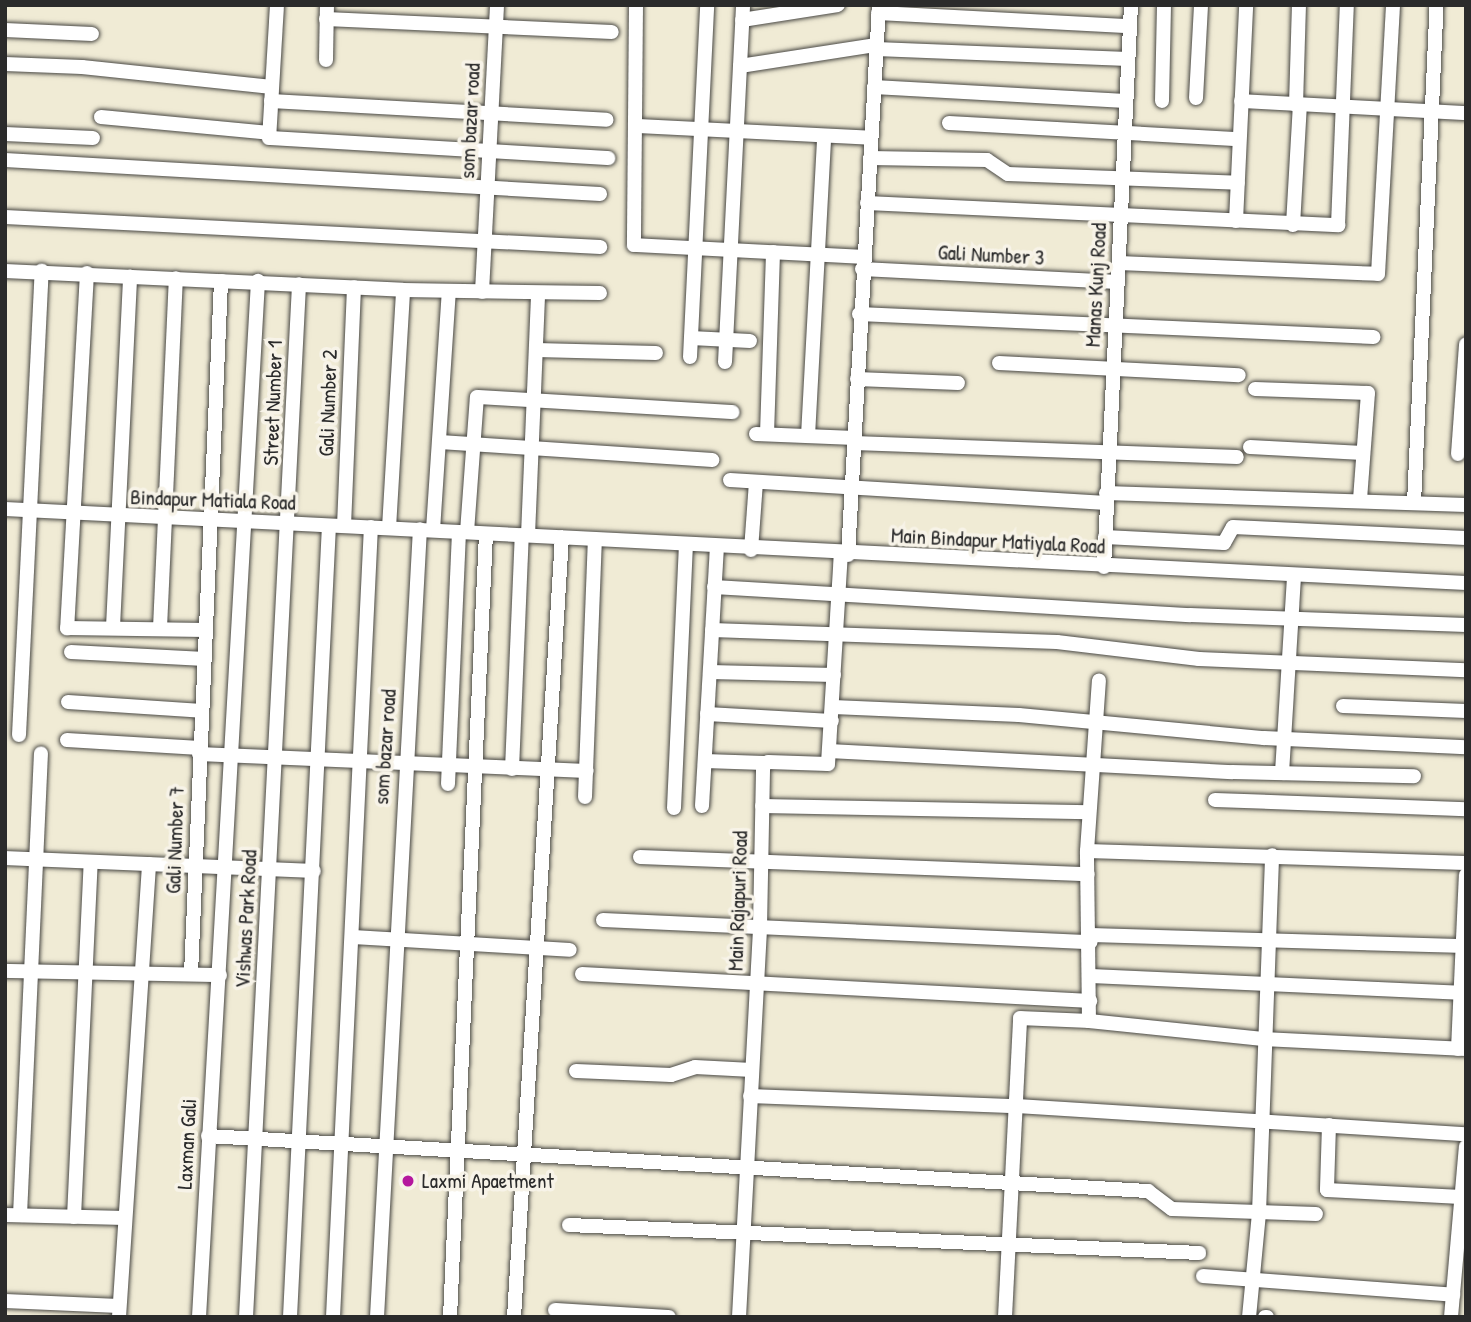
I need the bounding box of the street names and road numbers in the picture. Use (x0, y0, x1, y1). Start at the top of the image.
street label: som bazar road (454, 63, 486, 179)
street label: Manas Kunj Road (1080, 222, 1112, 348)
street label: Gali Number 3 (937, 240, 1045, 270)
street label: Street Number 1 (258, 340, 288, 466)
street label: Gali Number 2 (314, 349, 342, 457)
street label: Bindapur Matiala Road (130, 485, 296, 515)
street label: Main Bindapur Matiyala Road (890, 523, 1106, 559)
street label: som bazar road (368, 688, 402, 806)
street label: Gali Number 7 (161, 786, 189, 894)
street label: Main Rajapuri Road (723, 831, 753, 971)
street label: Vishwas Park Road (230, 849, 262, 989)
street label: Laxman Gali (172, 1098, 202, 1190)

